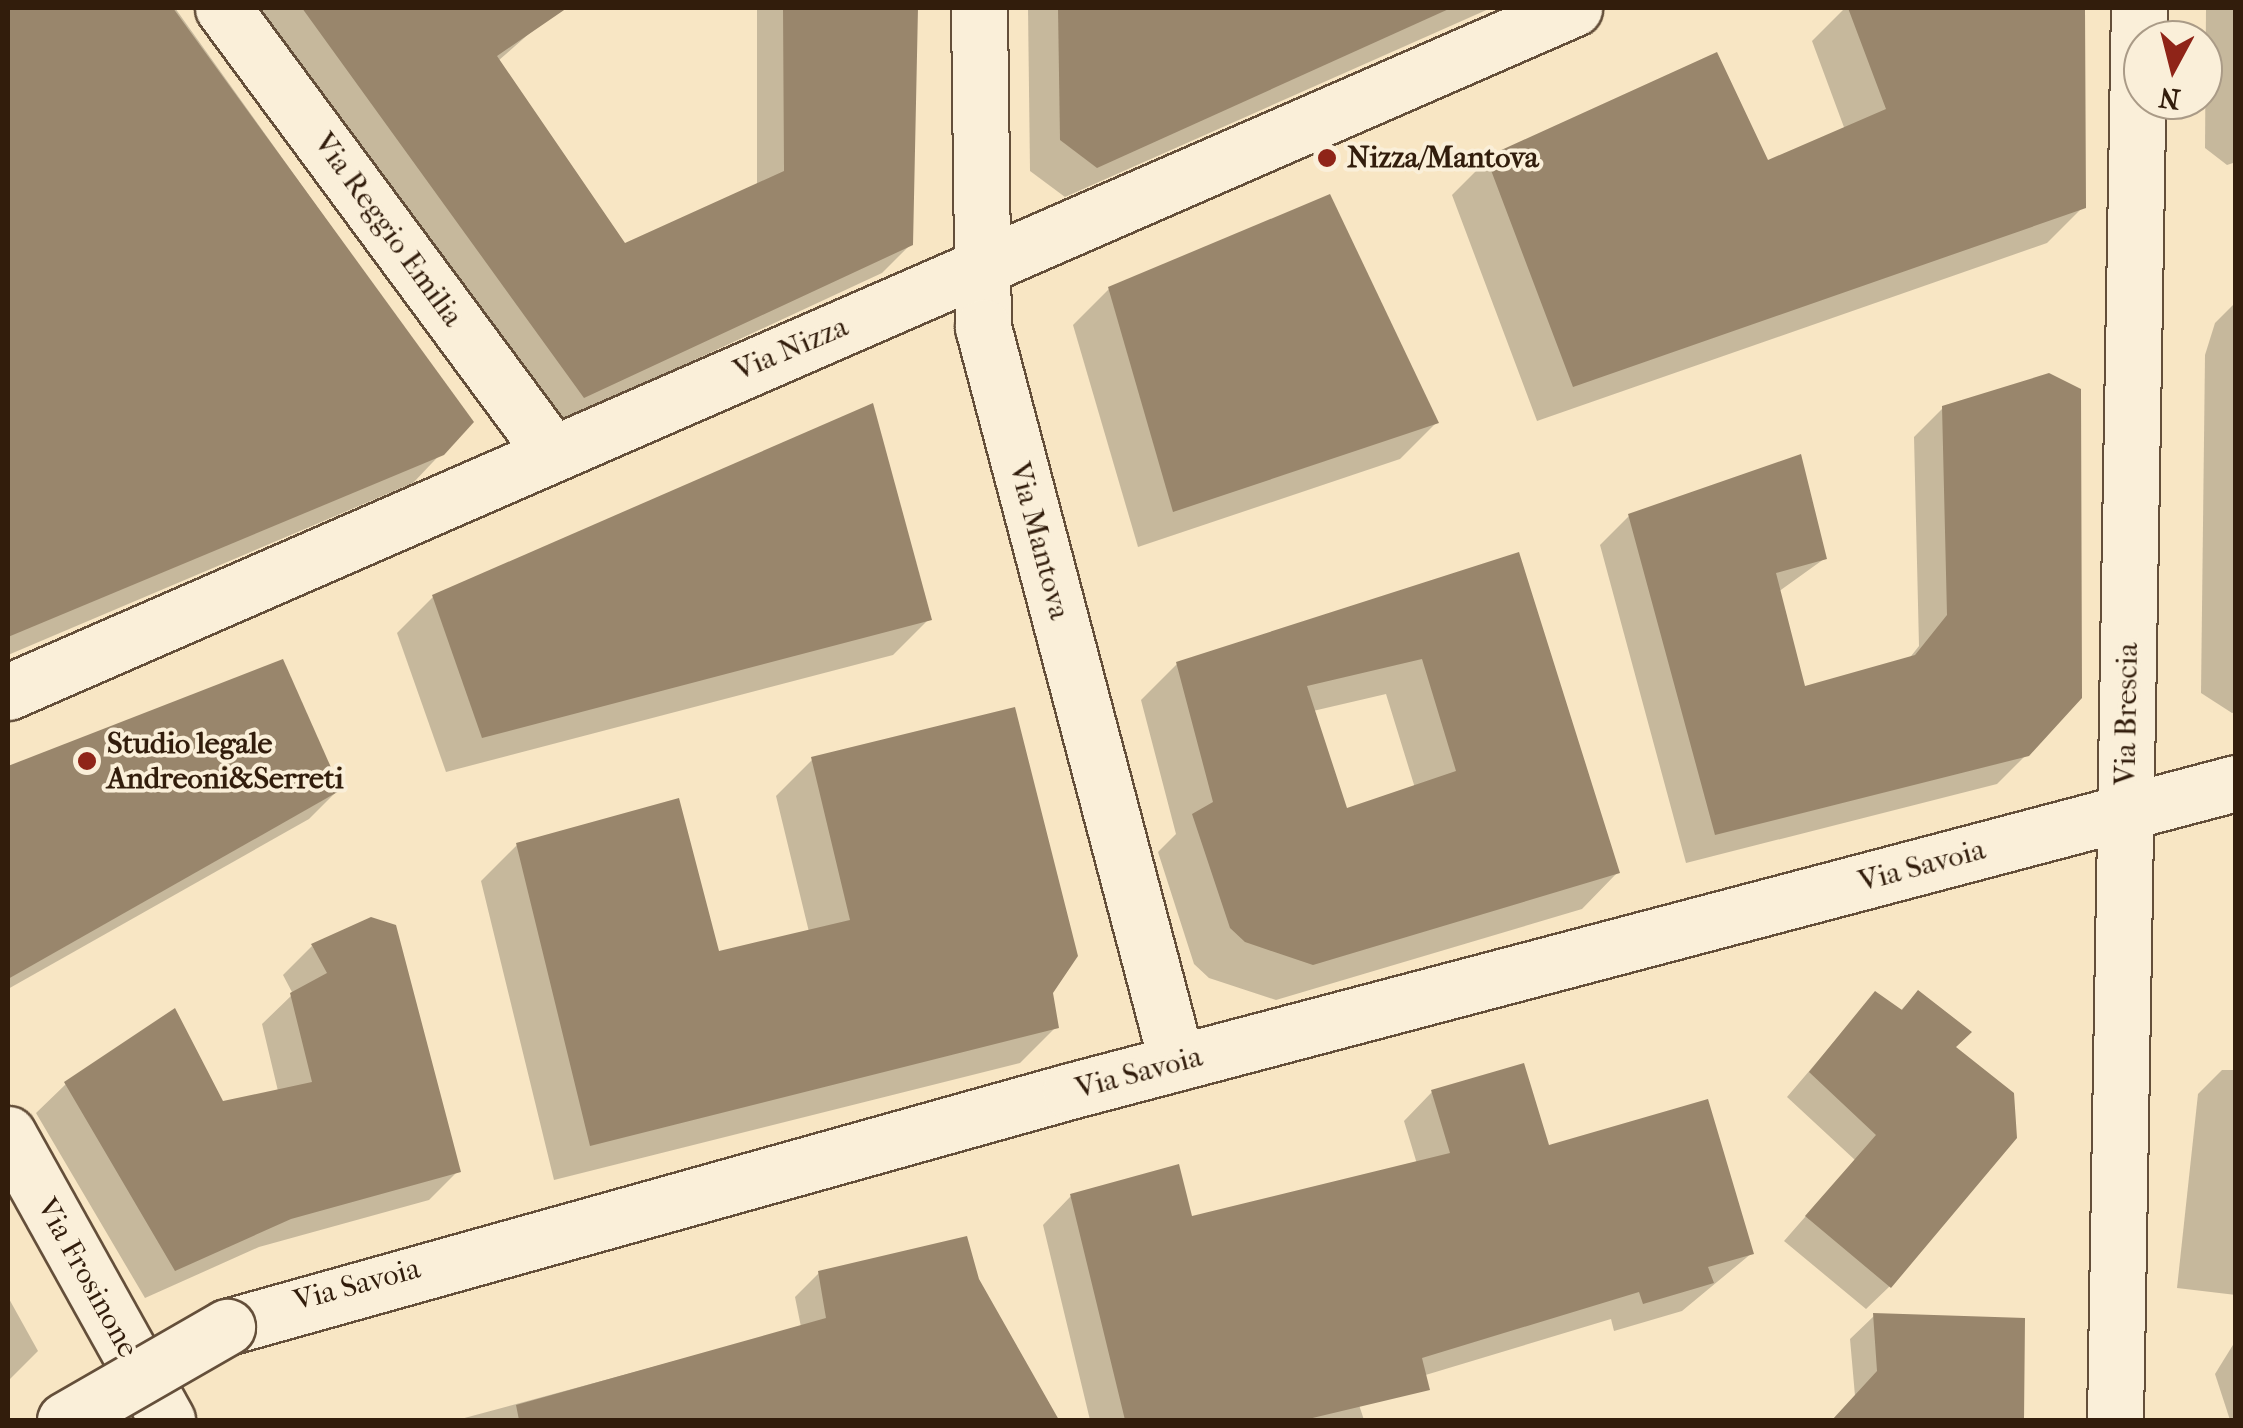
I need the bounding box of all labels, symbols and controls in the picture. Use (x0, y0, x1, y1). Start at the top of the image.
north arrow (2123, 20, 2223, 120)
text: N (2157, 81, 2182, 116)
street label: Via Reggio Emilia (306, 126, 470, 334)
place label: Nizza/Mantova (1347, 140, 1539, 176)
marker: Nizza/Mantova (1316, 147, 1338, 169)
street label: Via Nizza (729, 309, 853, 389)
street label: Via Mantova (1001, 459, 1077, 623)
street label: Via Brescia (2108, 642, 2146, 786)
place label: Studio legale Andreoni&Serreti (107, 726, 344, 796)
marker: Studio legale Andreoni&Serreti (76, 750, 98, 772)
street label: Via Savoia (1855, 832, 1989, 900)
street label: Via Savoia (1072, 1039, 1206, 1107)
street label: Via Frosinone (28, 1192, 146, 1364)
street label: Via Savoia (290, 1251, 424, 1319)

